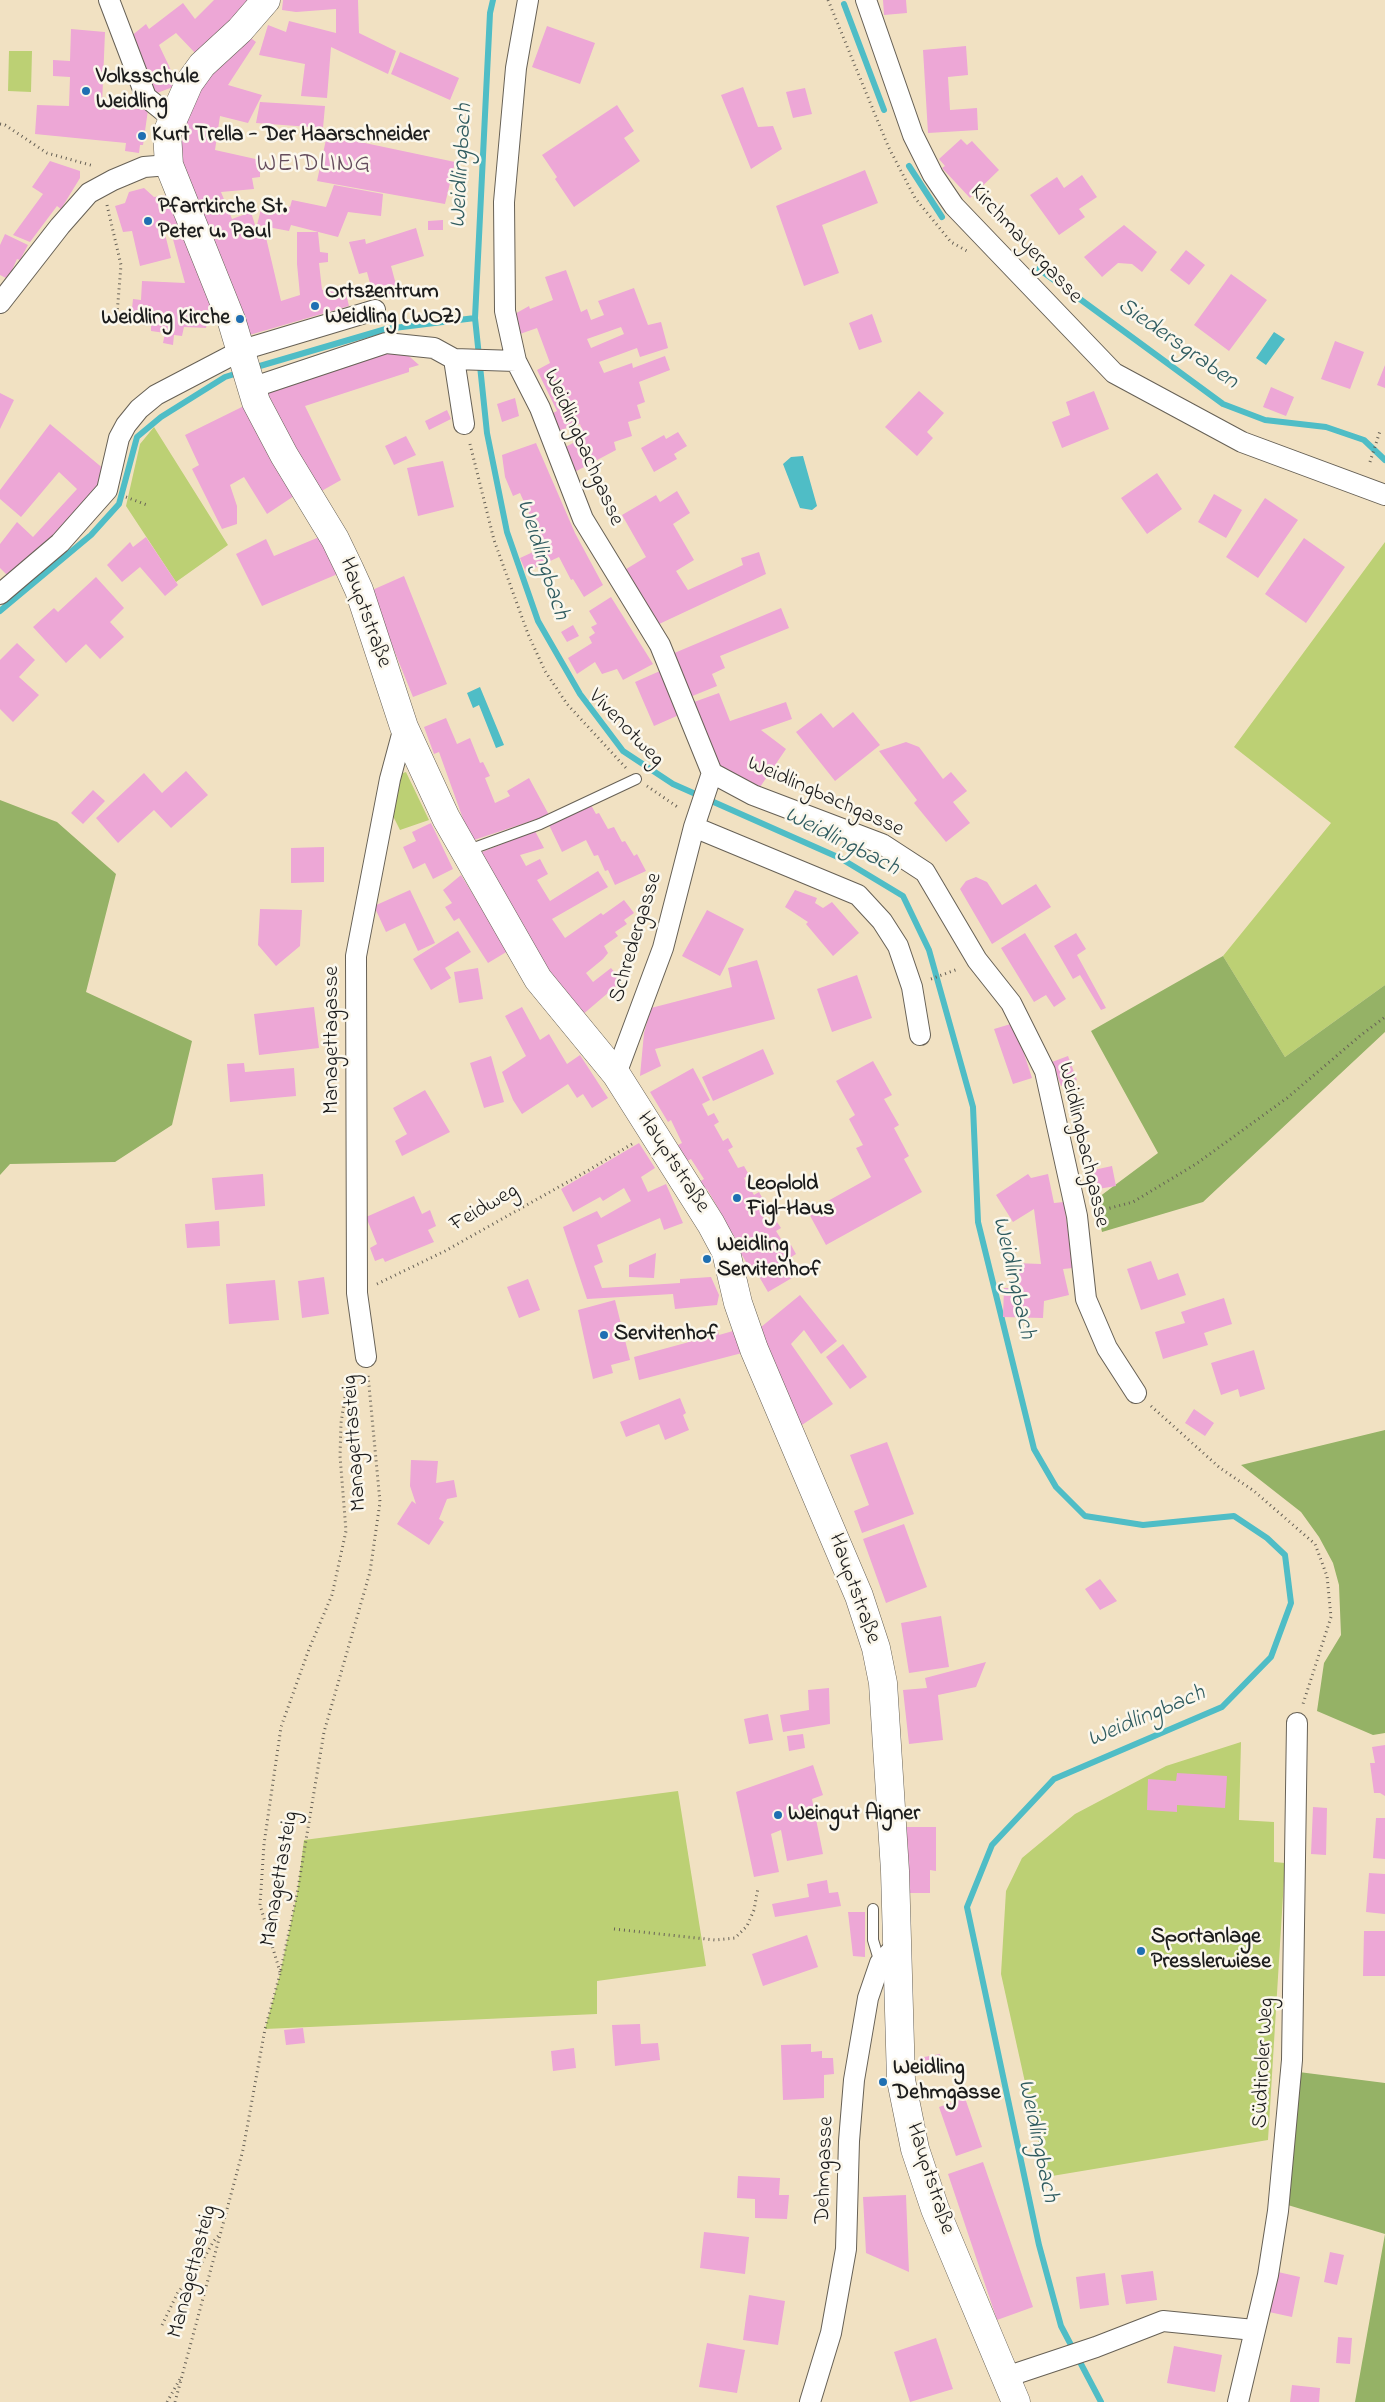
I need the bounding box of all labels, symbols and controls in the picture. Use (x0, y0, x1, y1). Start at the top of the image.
place label: Volksschule Weidling (96, 65, 199, 116)
marker: Volksschule Weidling (80, 85, 92, 97)
water label: Weidlingbach (445, 103, 481, 229)
place label: Kurt Trella - Der Haarschneider (152, 123, 430, 149)
marker: Kurt Trella - Der Haarschneider (136, 130, 148, 142)
district label: WEIDLING (256, 151, 372, 181)
street label: Kirchmayergasse (963, 180, 1087, 310)
place label: Pfarrkirche St. Peter u. Paul (158, 195, 287, 246)
marker: Pfarrkirche St. Peter u. Paul (142, 215, 154, 227)
place label: Ortszentrum Weidling (WOZ) (325, 280, 461, 332)
water label: Siedersgraben (1111, 293, 1243, 397)
marker: Ortszentrum Weidling (WOZ) (309, 300, 321, 312)
place label: Weidling Kirche (101, 306, 230, 332)
marker: Weidling Kirche (234, 313, 246, 325)
street label: Weidlingbachgasse (536, 366, 628, 530)
water label: Weidlingbach (508, 496, 574, 624)
street label: Hauptstraße (332, 554, 396, 672)
street label: Vivenotweg (581, 684, 669, 774)
street label: Weidlingbachgasse (743, 752, 907, 844)
water label: Weidlingbach (779, 802, 903, 884)
street label: Schredergasse (605, 870, 669, 1006)
street label: Managettagasse (320, 966, 346, 1114)
street label: Weidlingbachgasse (1050, 1060, 1114, 1230)
street label: Hauptstraße (630, 1108, 714, 1218)
place label: Leoplold Figl-Haus (747, 1172, 835, 1224)
street label: Feidweg (446, 1179, 524, 1239)
marker: Leoplold Figl-Haus (731, 1192, 743, 1204)
water label: Weidlingbach (984, 1214, 1040, 1342)
place label: Weidling Servitenhof (717, 1233, 820, 1284)
marker: Weidling Servitenhof (701, 1253, 713, 1265)
place label: Servitenhof (614, 1322, 717, 1348)
marker: Servitenhof (598, 1329, 610, 1341)
street label: Managettasteig (338, 1374, 374, 1512)
street label: Hauptstraße (821, 1530, 885, 1648)
water label: Weidlingbach (1084, 1680, 1210, 1756)
place label: Weingut Aigner (788, 1802, 920, 1828)
street label: Managettasteig (256, 1809, 306, 1949)
marker: Weingut Aigner (772, 1809, 784, 1821)
place label: Sportanlage Presslerwiese (1151, 1925, 1271, 1976)
marker: Sportanlage Presslerwiese (1135, 1945, 1147, 1957)
street label: Südtiroler Weg (1248, 1997, 1282, 2129)
place label: Weidling Dehmgasse (893, 2056, 1001, 2108)
marker: Weidling Dehmgasse (877, 2076, 889, 2088)
water label: Weidlingbach (1009, 2077, 1063, 2205)
street label: Dehmgasse (811, 2116, 841, 2224)
street label: Hauptstraße (899, 2120, 959, 2238)
street label: Managettasteig (164, 2203, 224, 2341)

